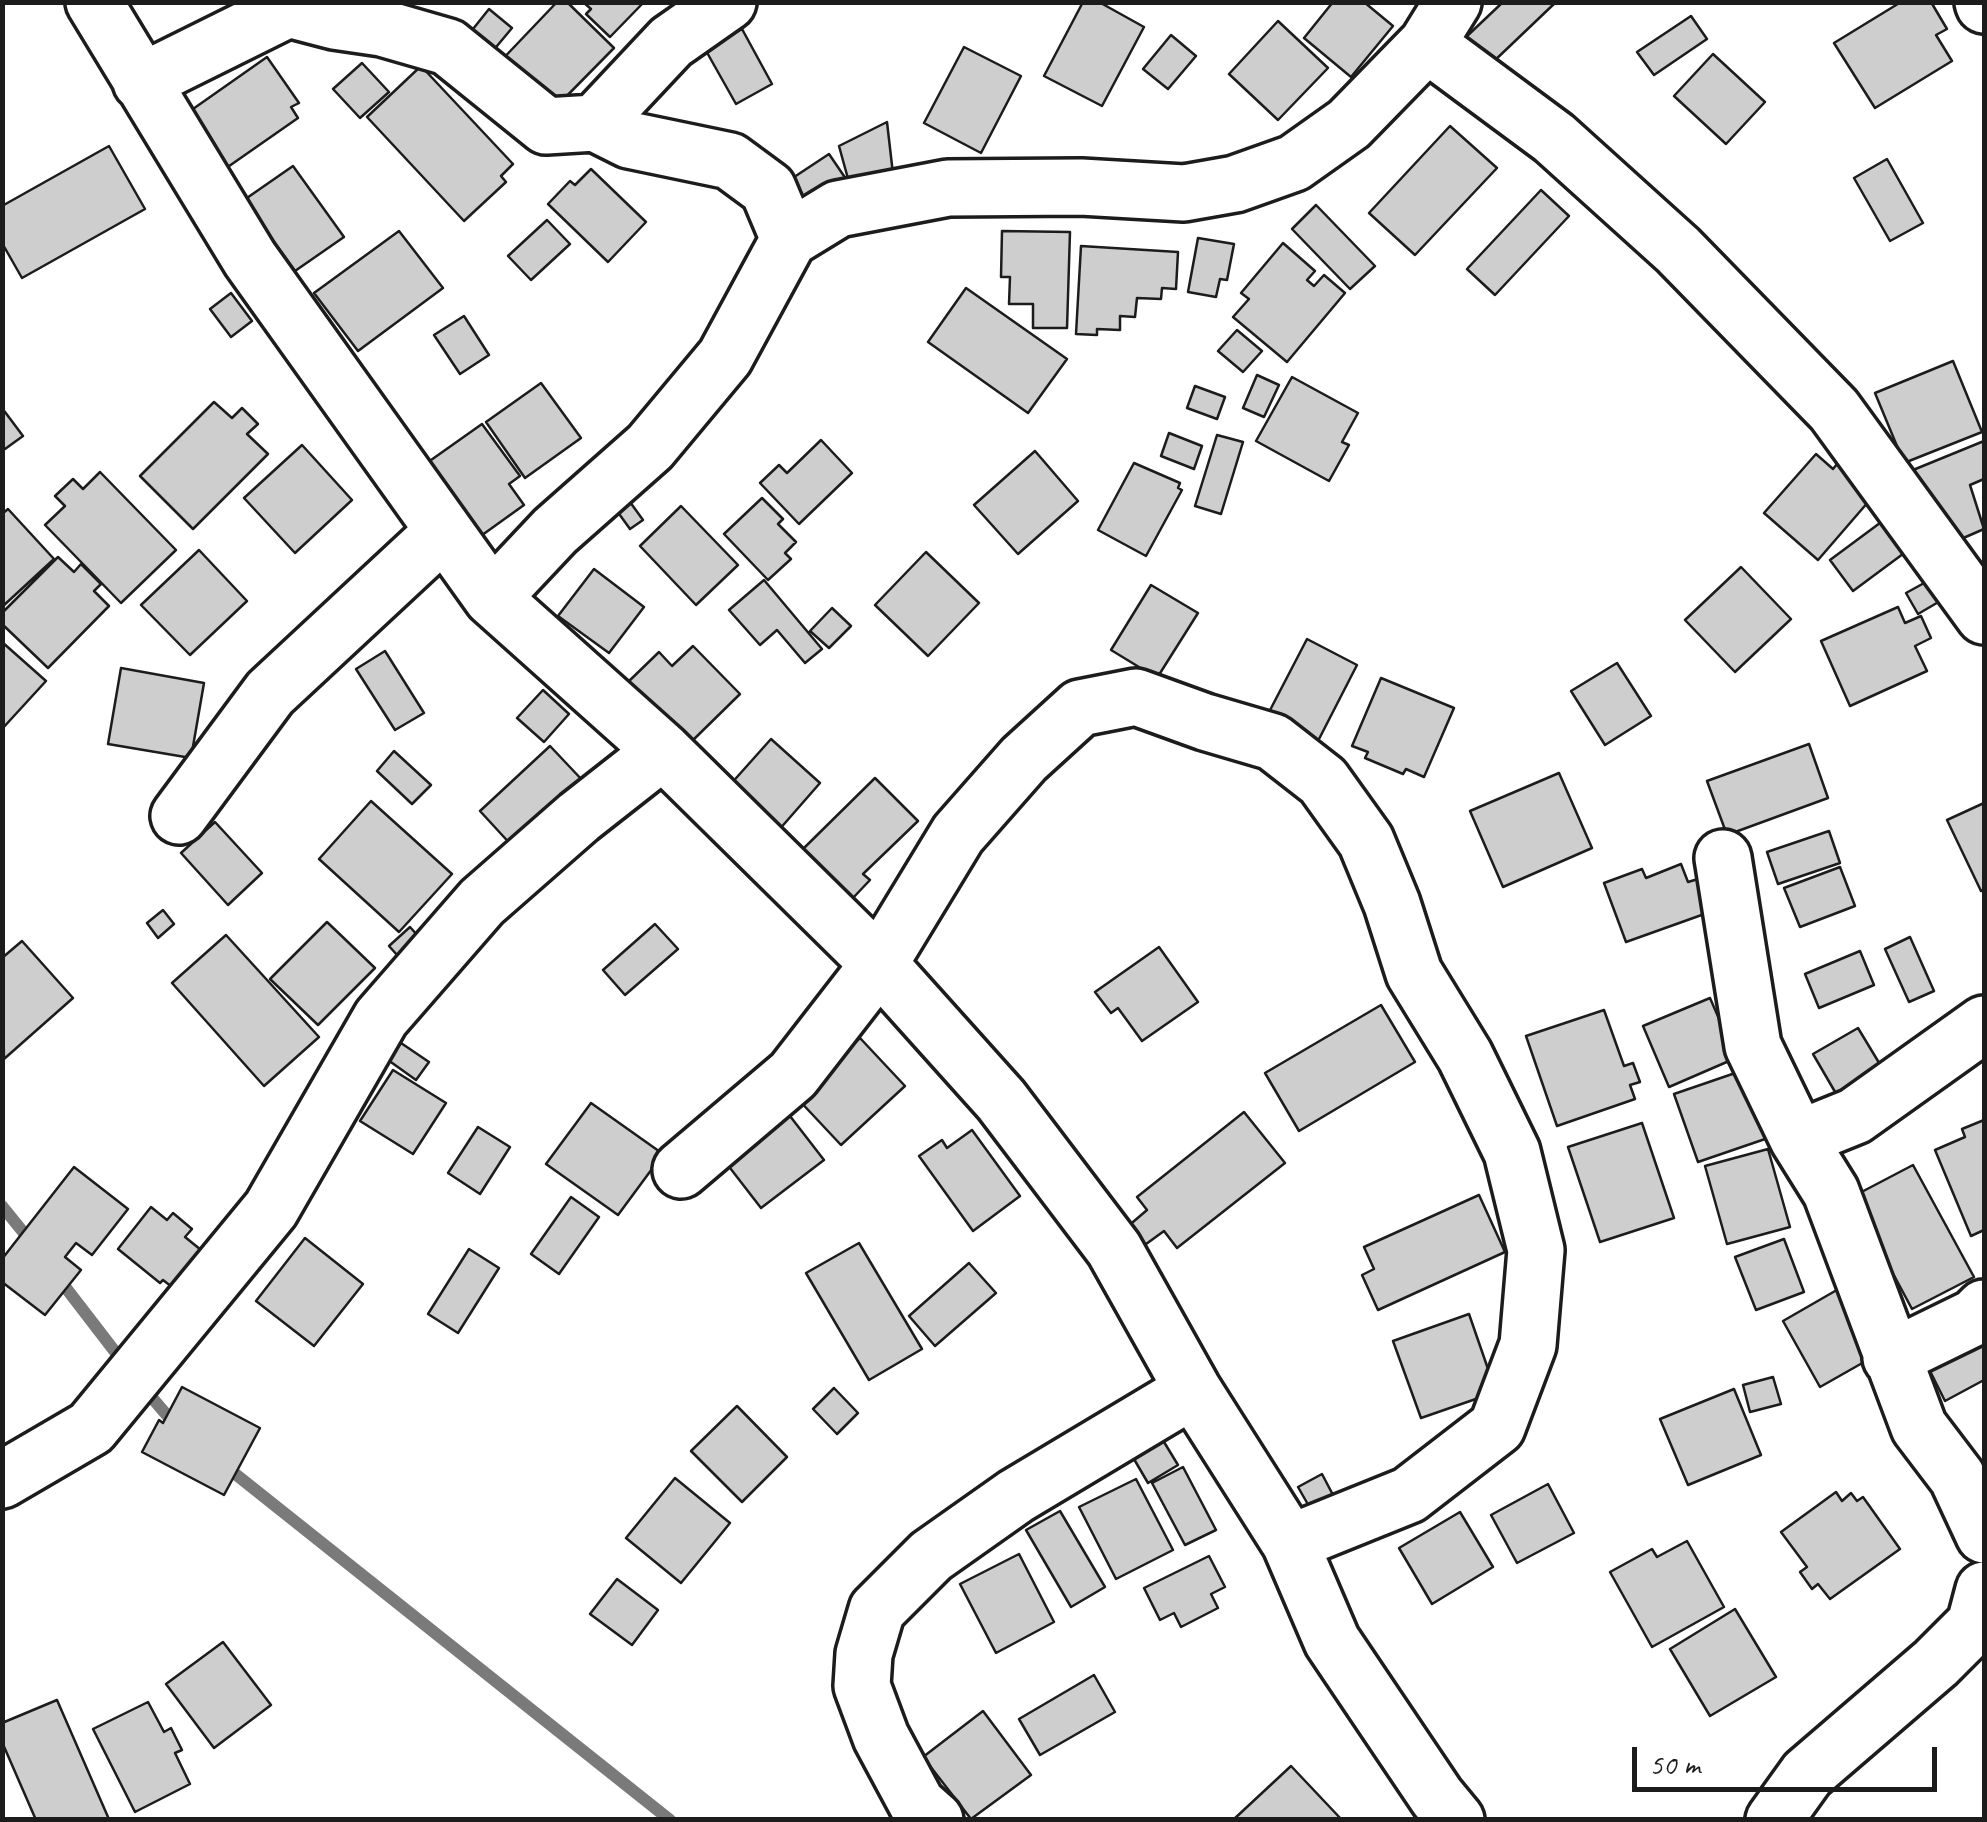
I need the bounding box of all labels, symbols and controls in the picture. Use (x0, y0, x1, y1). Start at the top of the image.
scale bar (1637, 1727, 1942, 1789)
text: 50 m (1649, 1745, 1700, 1783)

